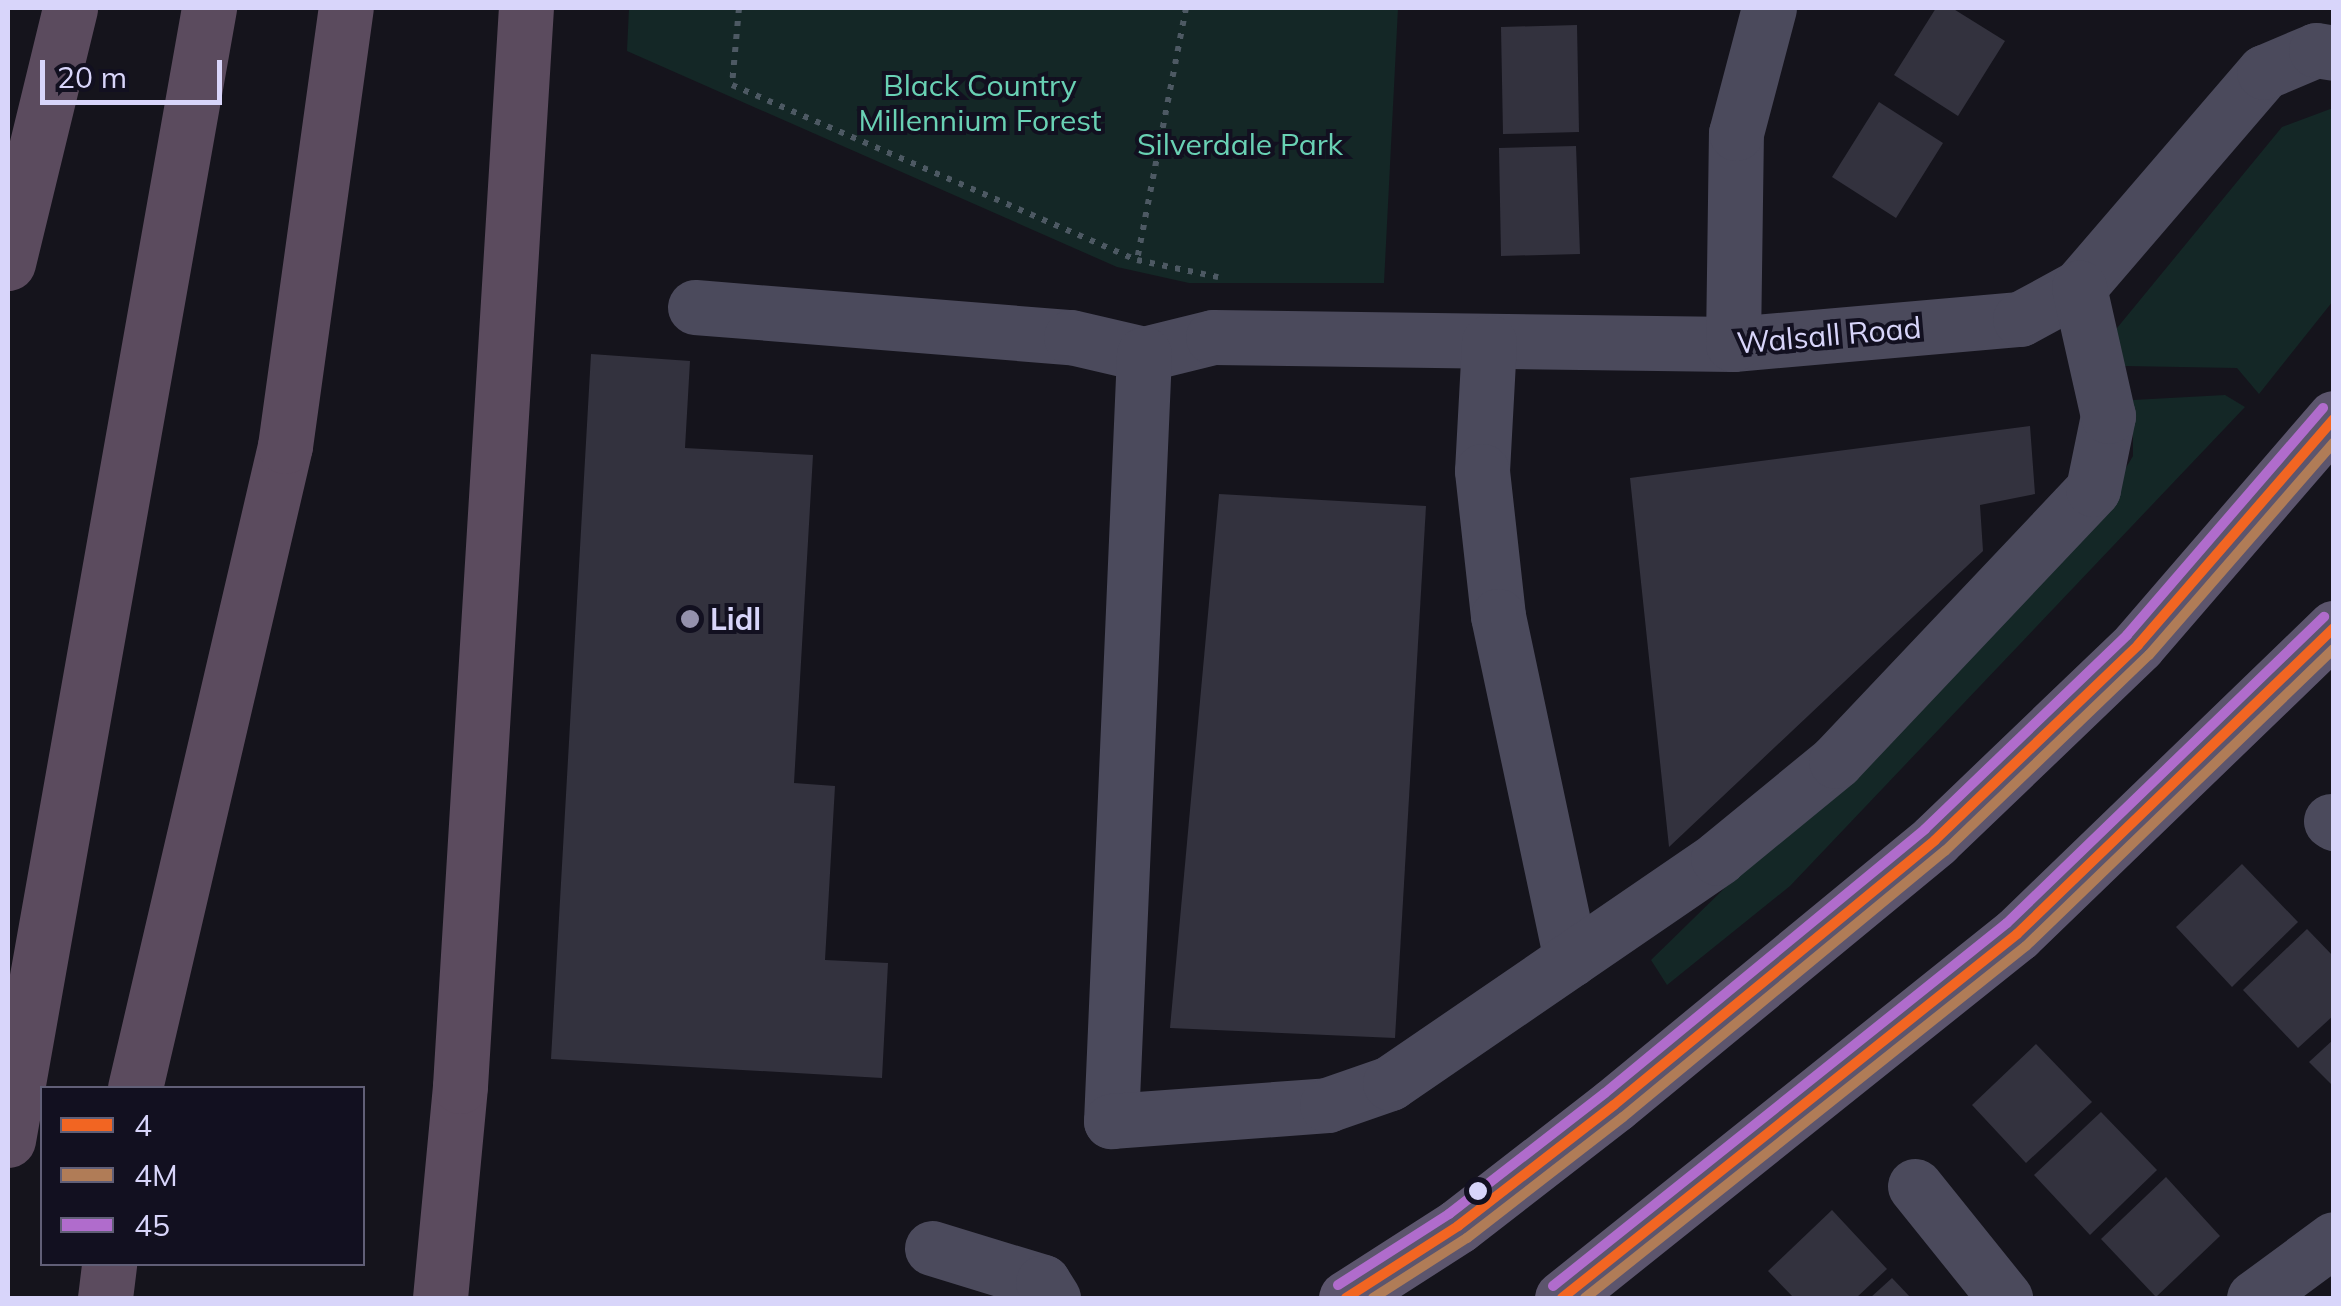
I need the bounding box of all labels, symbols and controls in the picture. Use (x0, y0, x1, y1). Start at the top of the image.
scale bar (45, 40, 228, 102)
text: 20 m (57, 58, 127, 96)
park label: Black Country Millennium Forest (859, 67, 1101, 138)
park label: Silverdale Park (1137, 126, 1343, 162)
street label: Walsall Road (1735, 309, 1923, 361)
place label: Lidl (710, 601, 761, 637)
marker: Lidl (679, 608, 701, 630)
legend (40, 1086, 365, 1266)
text: 4 (134, 1106, 152, 1144)
text: 4M (134, 1156, 178, 1194)
unlabelled marker (1468, 1181, 1488, 1201)
text: 45 (134, 1206, 170, 1244)

